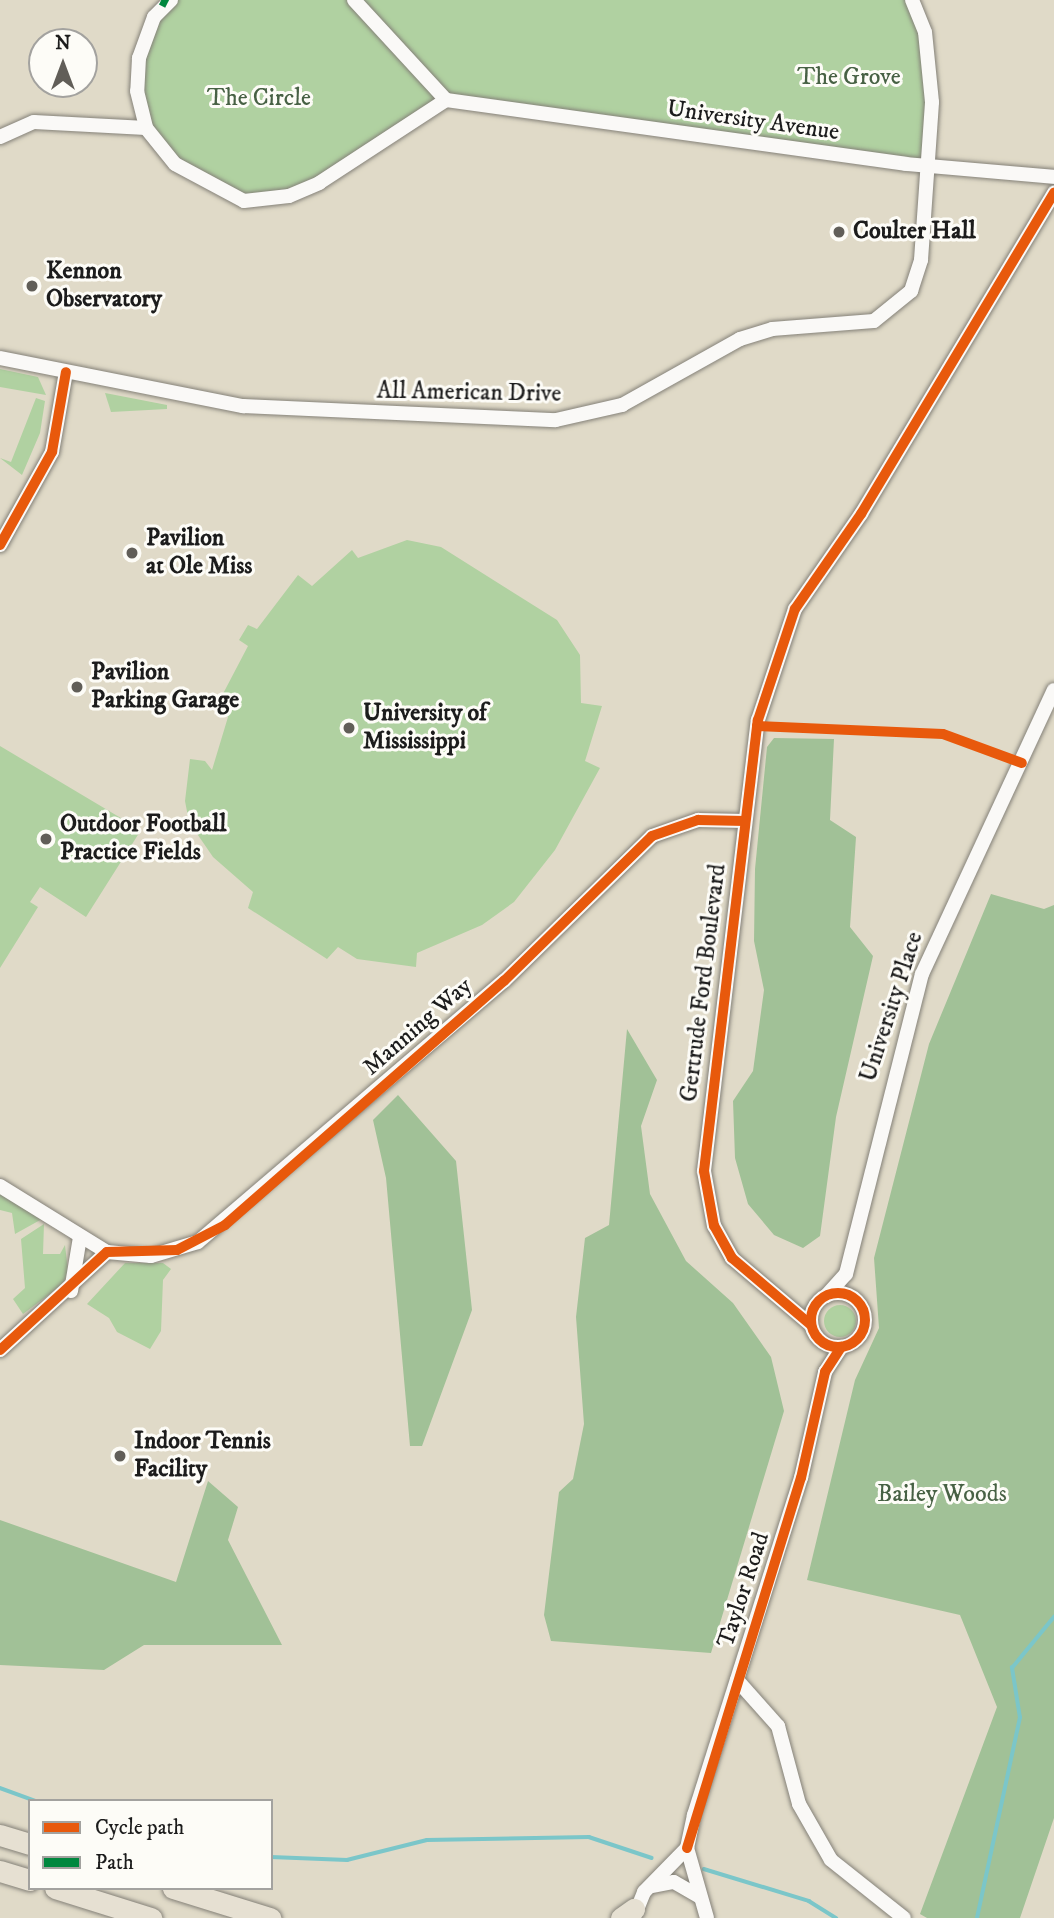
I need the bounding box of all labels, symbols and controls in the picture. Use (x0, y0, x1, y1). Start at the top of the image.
north arrow (28, 28, 98, 98)
text: N (55, 32, 71, 55)
park label: The Grove (797, 64, 901, 92)
park label: The Circle (207, 85, 311, 113)
street label: University Avenue (665, 95, 841, 147)
place label: Coulter Hall (853, 218, 976, 246)
marker: Coulter Hall (831, 224, 847, 240)
place label: Kennon Observatory (46, 258, 162, 314)
marker: Kennon Observatory (24, 278, 40, 294)
street label: All American Drive (376, 377, 562, 409)
place label: Pavilion at Ole Miss (146, 525, 252, 581)
marker: Pavilion at Ole Miss (124, 545, 140, 561)
place label: Pavilion Parking Garage (91, 659, 239, 715)
marker: Pavilion Parking Garage (69, 679, 85, 695)
place label: University of Mississippi (363, 700, 487, 756)
marker: University of Mississippi (341, 720, 357, 736)
place label: Outdoor Football Practice Fields (60, 811, 226, 867)
marker: Outdoor Football Practice Fields (38, 831, 54, 847)
street label: Gertrude Ford Boulevard (675, 862, 733, 1104)
street label: University Place (854, 928, 930, 1086)
street label: Manning Way (358, 972, 478, 1082)
place label: Indoor Tennis Facility (134, 1428, 271, 1484)
marker: Indoor Tennis Facility (112, 1448, 128, 1464)
park label: Bailey Woods (877, 1481, 1007, 1509)
street label: Taylor Road (712, 1529, 776, 1651)
legend (28, 1799, 273, 1890)
text: Cycle path (95, 1815, 184, 1841)
text: Path (95, 1850, 134, 1876)

